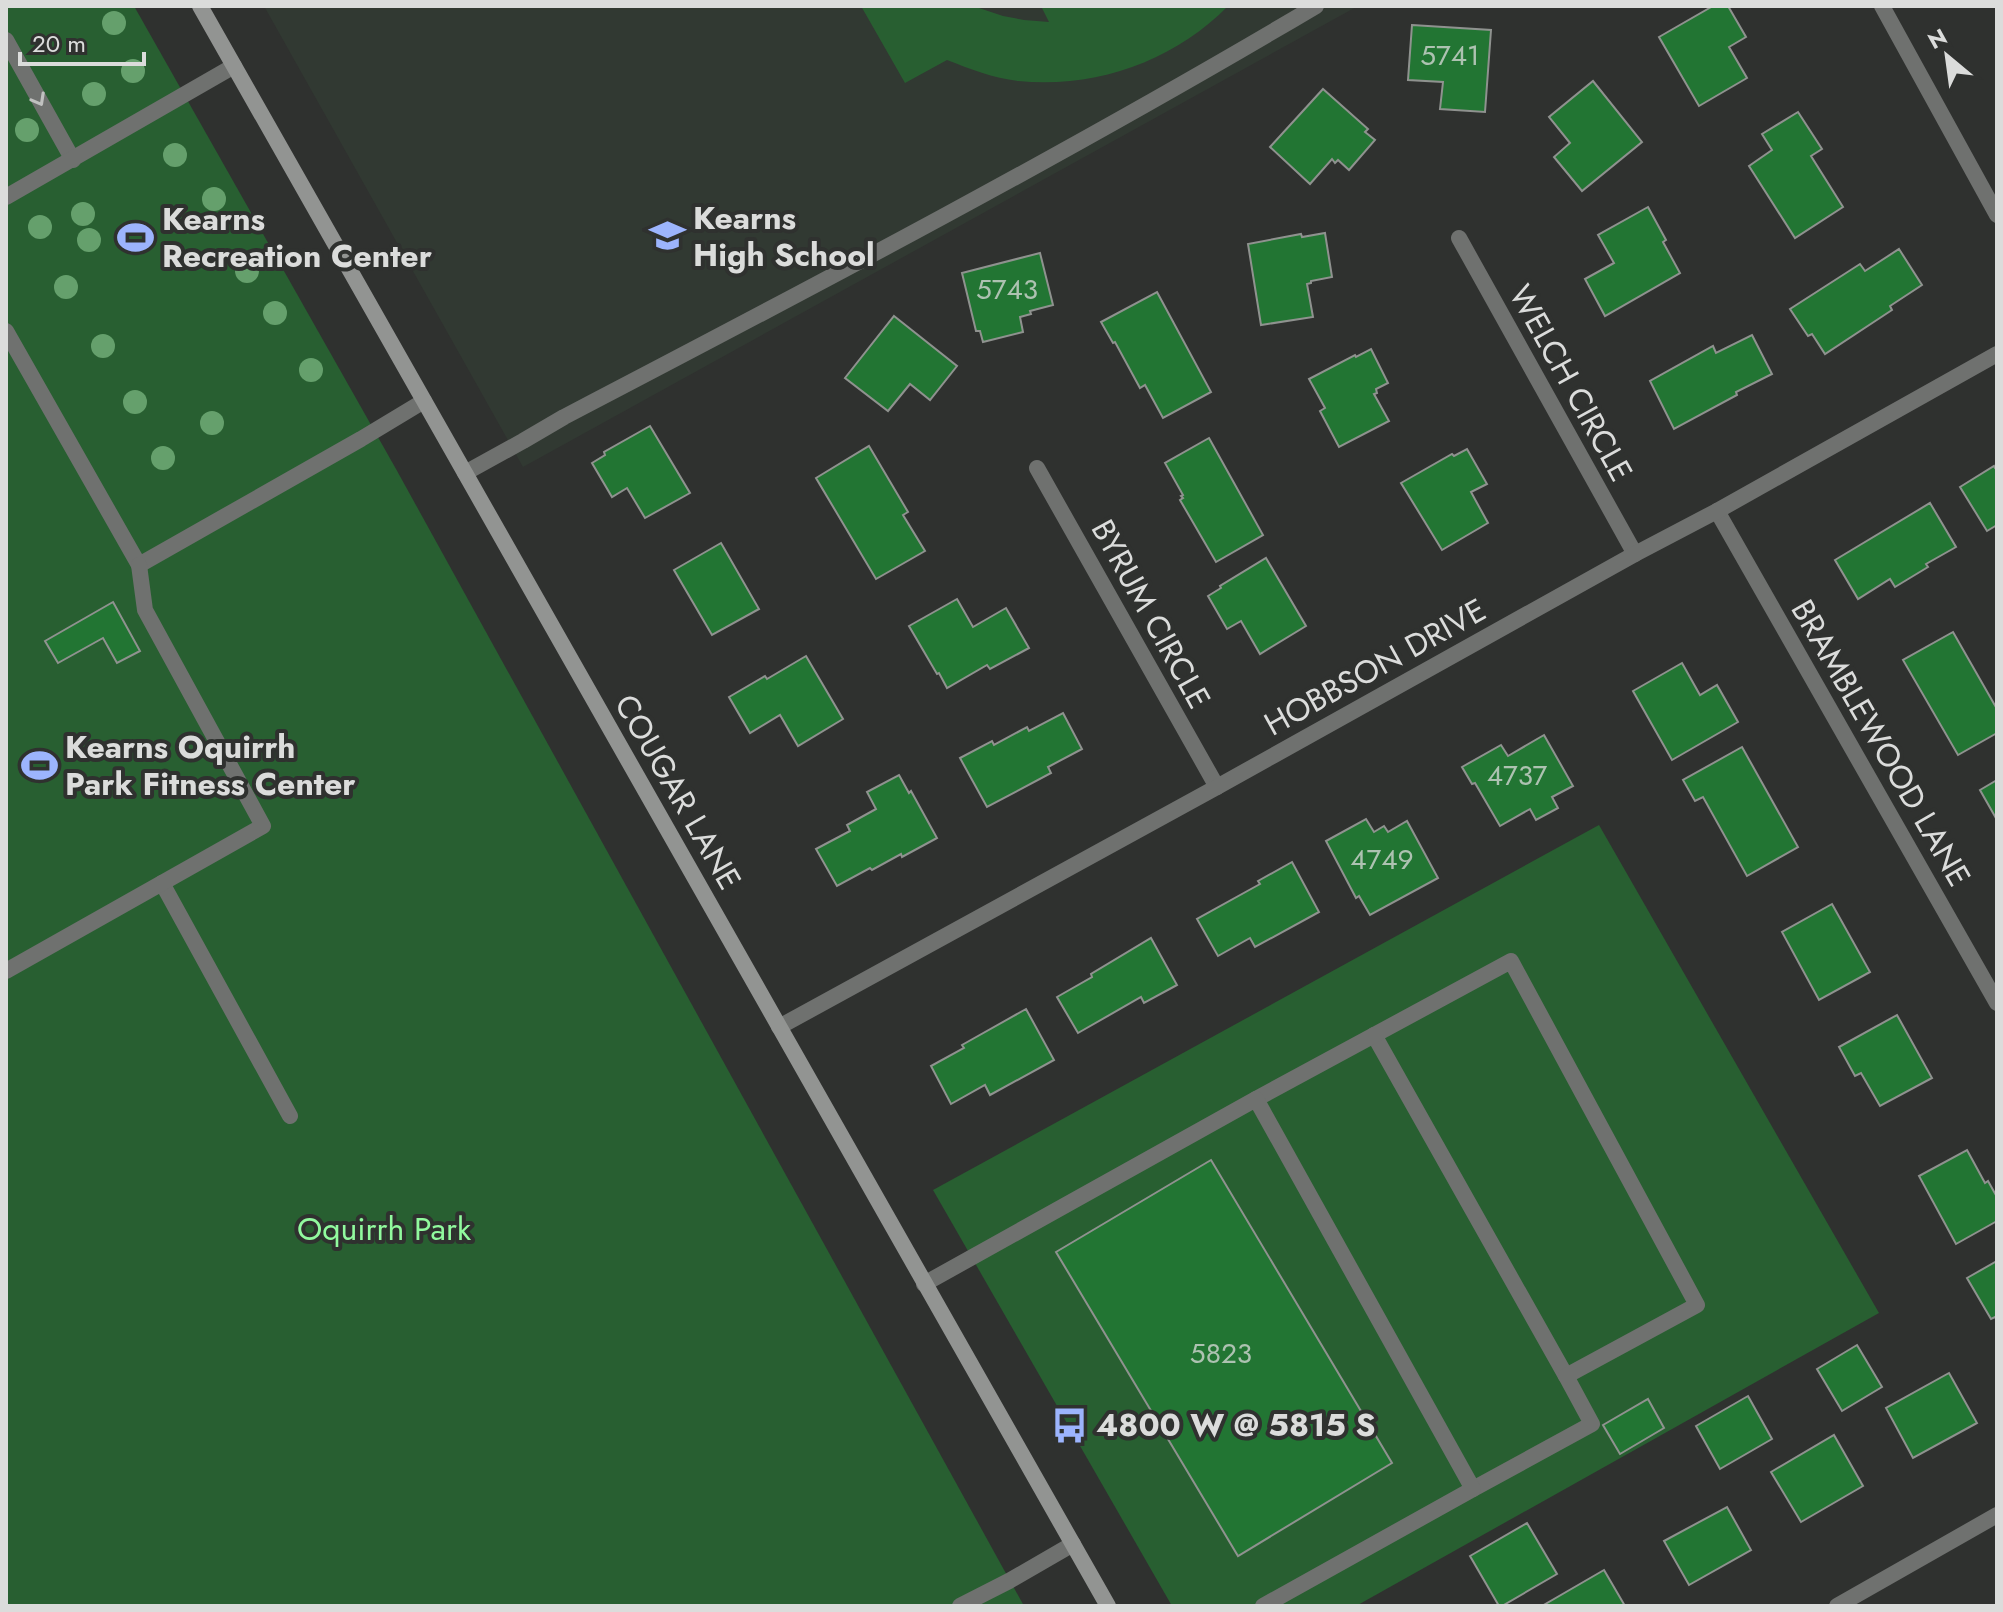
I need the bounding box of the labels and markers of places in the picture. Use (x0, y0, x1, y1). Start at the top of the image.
place label: Kearns High School (693, 195, 875, 278)
place label: Kearns Recreation Center (162, 196, 432, 279)
school or university icon: Kearns High School (648, 217, 686, 255)
sports icon: Kearns Recreation Center (117, 218, 155, 256)
place label: Kearns Oquirrh Park Fitness Center (65, 724, 356, 807)
sports icon: Kearns Oquirrh Park Fitness Center (20, 746, 58, 784)
place label: 4800 W @ 5815 S (1096, 1402, 1376, 1448)
bus stop icon: 4800 W @ 5815 S (1051, 1406, 1089, 1444)

